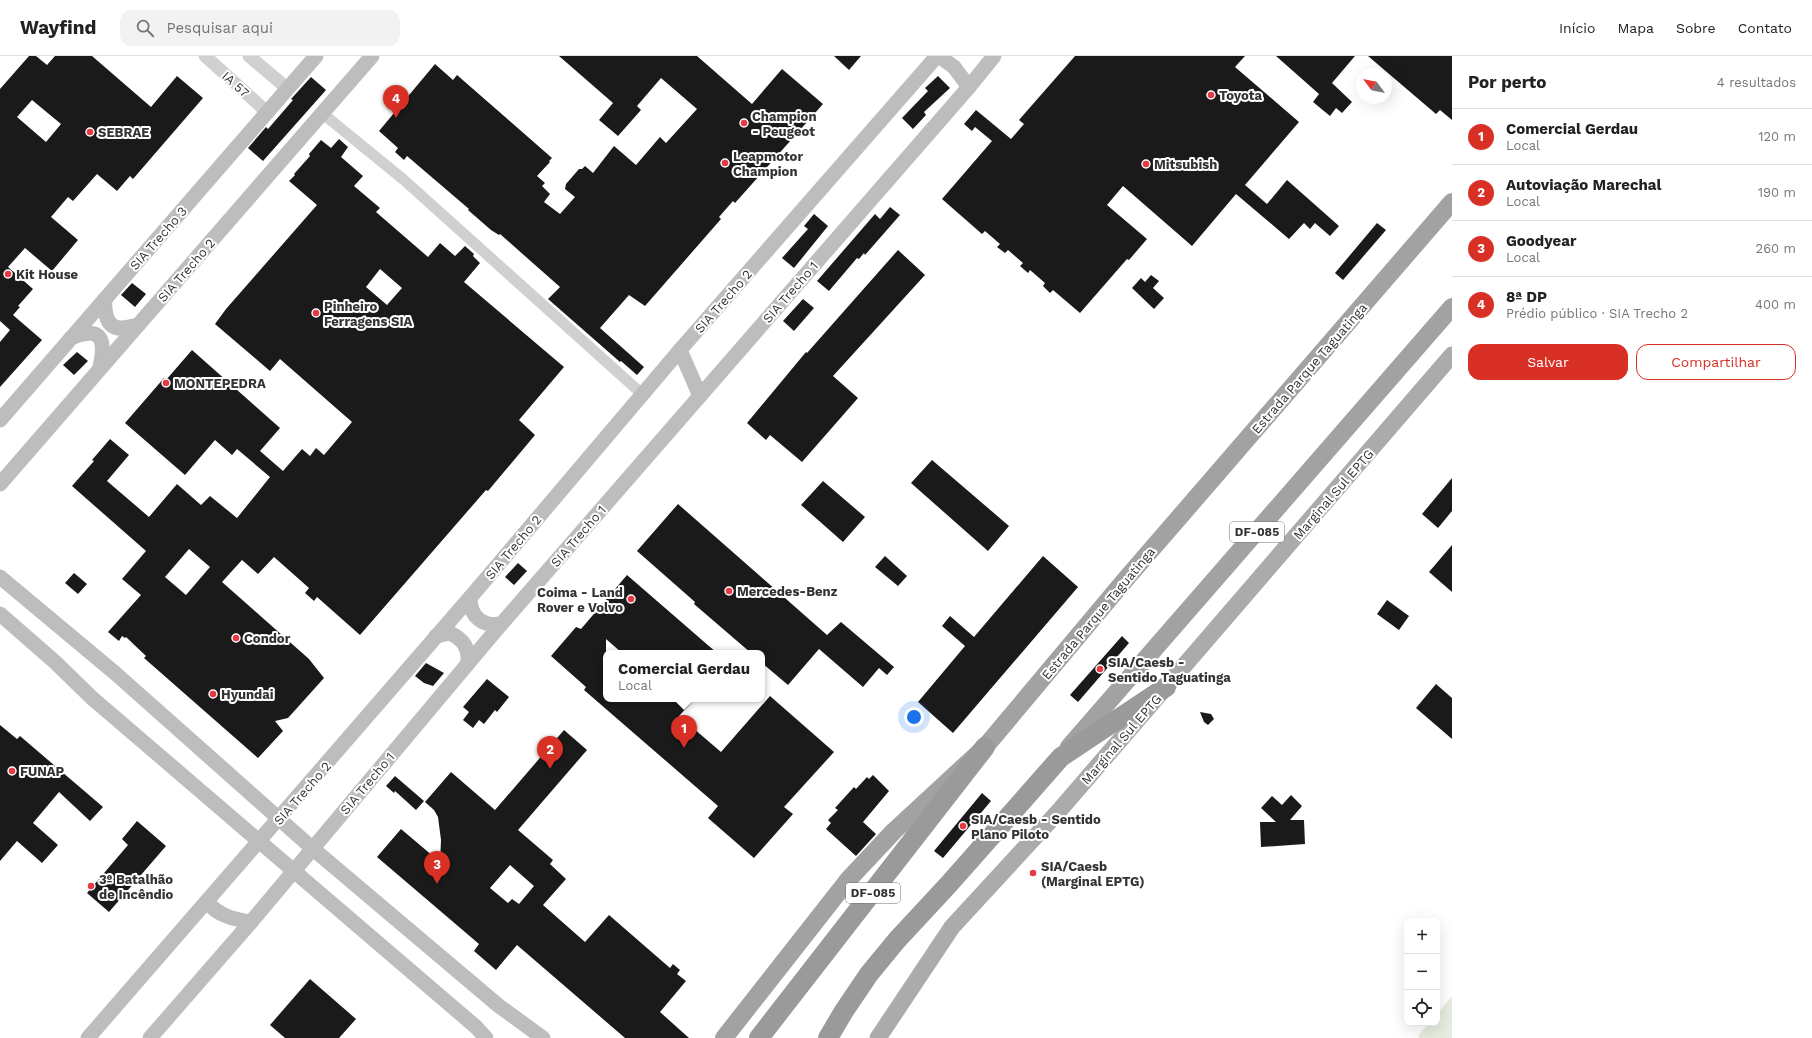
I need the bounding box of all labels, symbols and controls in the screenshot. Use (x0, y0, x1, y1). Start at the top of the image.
search box (120, 10, 400, 46)
text: Wayfind (20, 16, 96, 39)
icon: search (134, 17, 156, 39)
text: Pesquisar aqui (166, 19, 273, 37)
text: Início (1559, 20, 1595, 36)
text: Mapa (1617, 20, 1654, 36)
text: Sobre (1676, 20, 1716, 36)
text: Contato (1738, 20, 1792, 36)
street label: IA 57 (219, 68, 252, 100)
north arrow (1356, 68, 1392, 104)
text: Por perto (1468, 72, 1546, 92)
text: 4 resultados (1717, 75, 1796, 90)
pin: 4 (383, 85, 409, 118)
place label: Toyota (1219, 88, 1262, 103)
marker: Toyota (1206, 90, 1216, 100)
place label: Champion - Peugeot (752, 109, 816, 139)
marker: Champion - Peugeot (739, 118, 749, 128)
text: Comercial Gerdau (1506, 120, 1638, 138)
place label: SEBRAE (98, 125, 149, 140)
marker: SEBRAE (85, 127, 95, 137)
text: 1 (1478, 129, 1484, 144)
text: 120 m (1758, 129, 1796, 144)
text: Local (1506, 138, 1540, 153)
place label: Leapmotor Champion (733, 149, 803, 179)
place label: Mitsubish (1154, 157, 1217, 172)
marker: Leapmotor Champion (720, 158, 730, 168)
marker: Mitsubish (1141, 159, 1151, 169)
text: Autoviação Marechal (1506, 176, 1661, 194)
text: 2 (1477, 185, 1485, 200)
text: 190 m (1758, 185, 1796, 200)
text: Local (1506, 194, 1540, 209)
street label: SIA Trecho 3 (127, 204, 190, 273)
text: Goodyear (1506, 232, 1576, 250)
street label: SIA Trecho 2 (155, 236, 218, 305)
text: 3 (1477, 241, 1485, 256)
text: 260 m (1756, 241, 1796, 256)
text: Local (1506, 250, 1540, 265)
street label: SIA Trecho 1 (760, 259, 821, 326)
place label: Kit House (16, 267, 79, 282)
street label: SIA Trecho 2 (692, 267, 755, 336)
marker: Kit House (3, 269, 13, 279)
text: 8ª DP (1506, 288, 1547, 306)
text: 4 (1477, 297, 1485, 312)
text: 400 m (1755, 297, 1796, 312)
place label: Pinheiro Ferragens SIA (324, 299, 413, 329)
street label: Estrada Parque Taguatinga (1249, 300, 1371, 437)
text: Prédio público · SIA Trecho 2 (1506, 306, 1688, 321)
marker: Pinheiro Ferragens SIA (311, 308, 321, 318)
button: Salvar (1468, 344, 1628, 380)
button: Compartilhar (1636, 344, 1796, 380)
place label: MONTEPEDRA (174, 376, 266, 391)
marker: MONTEPEDRA (161, 378, 171, 388)
street label: Marginal Sul EPTG (1290, 446, 1377, 542)
street label: SIA Trecho 1 (548, 503, 609, 570)
street label: SIA Trecho 2 (482, 512, 545, 582)
road number: DF-085 (1230, 522, 1284, 542)
street label: Estrada Parque Taguatinga (1039, 544, 1159, 682)
place label: Mercedes-Benz (737, 584, 838, 599)
place label: Coima - Land Rover e Volvo (537, 585, 623, 615)
marker: Mercedes-Benz (724, 586, 734, 596)
marker: Coima - Land Rover e Volvo (626, 594, 636, 604)
place label: Condor (244, 631, 291, 646)
marker: Condor (231, 633, 241, 643)
popup (603, 650, 765, 702)
place label: SIA/Caesb - Sentido Taguatinga (1108, 655, 1231, 685)
text: Comercial Gerdau (618, 660, 750, 678)
marker: SIA/Caesb - Sentido Taguatinga (1095, 664, 1105, 674)
text: Local (618, 678, 652, 693)
place label: Hyundai (221, 687, 274, 702)
marker: Hyundai (208, 689, 218, 699)
street label: Marginal Sul EPTG (1078, 691, 1165, 787)
your location (904, 707, 924, 727)
pin: 1 (671, 715, 697, 748)
pin: 2 (537, 736, 563, 769)
street label: SIA Trecho 1 (337, 749, 398, 817)
street label: SIA Trecho 2 (271, 759, 334, 828)
place label: FUNAP (20, 764, 65, 779)
marker: FUNAP (7, 766, 17, 776)
place label: SIA/Caesb - Sentido Plano Piloto (971, 812, 1101, 842)
marker: SIA/Caesb - Sentido Plano Piloto (958, 821, 968, 831)
pin: 3 (424, 851, 450, 884)
place label: SIA/Caesb (Marginal EPTG) (1041, 859, 1144, 889)
marker: SIA/Caesb (Marginal EPTG) (1028, 868, 1038, 878)
place label: 3º Batalhão de Incêndio (99, 872, 173, 902)
marker: 3º Batalhão de Incêndio (86, 881, 96, 891)
road number: DF-085 (846, 883, 900, 903)
map controls (1404, 918, 1440, 1026)
button: + (1404, 918, 1440, 954)
button: − (1404, 954, 1440, 990)
button: locate (1404, 990, 1440, 1026)

